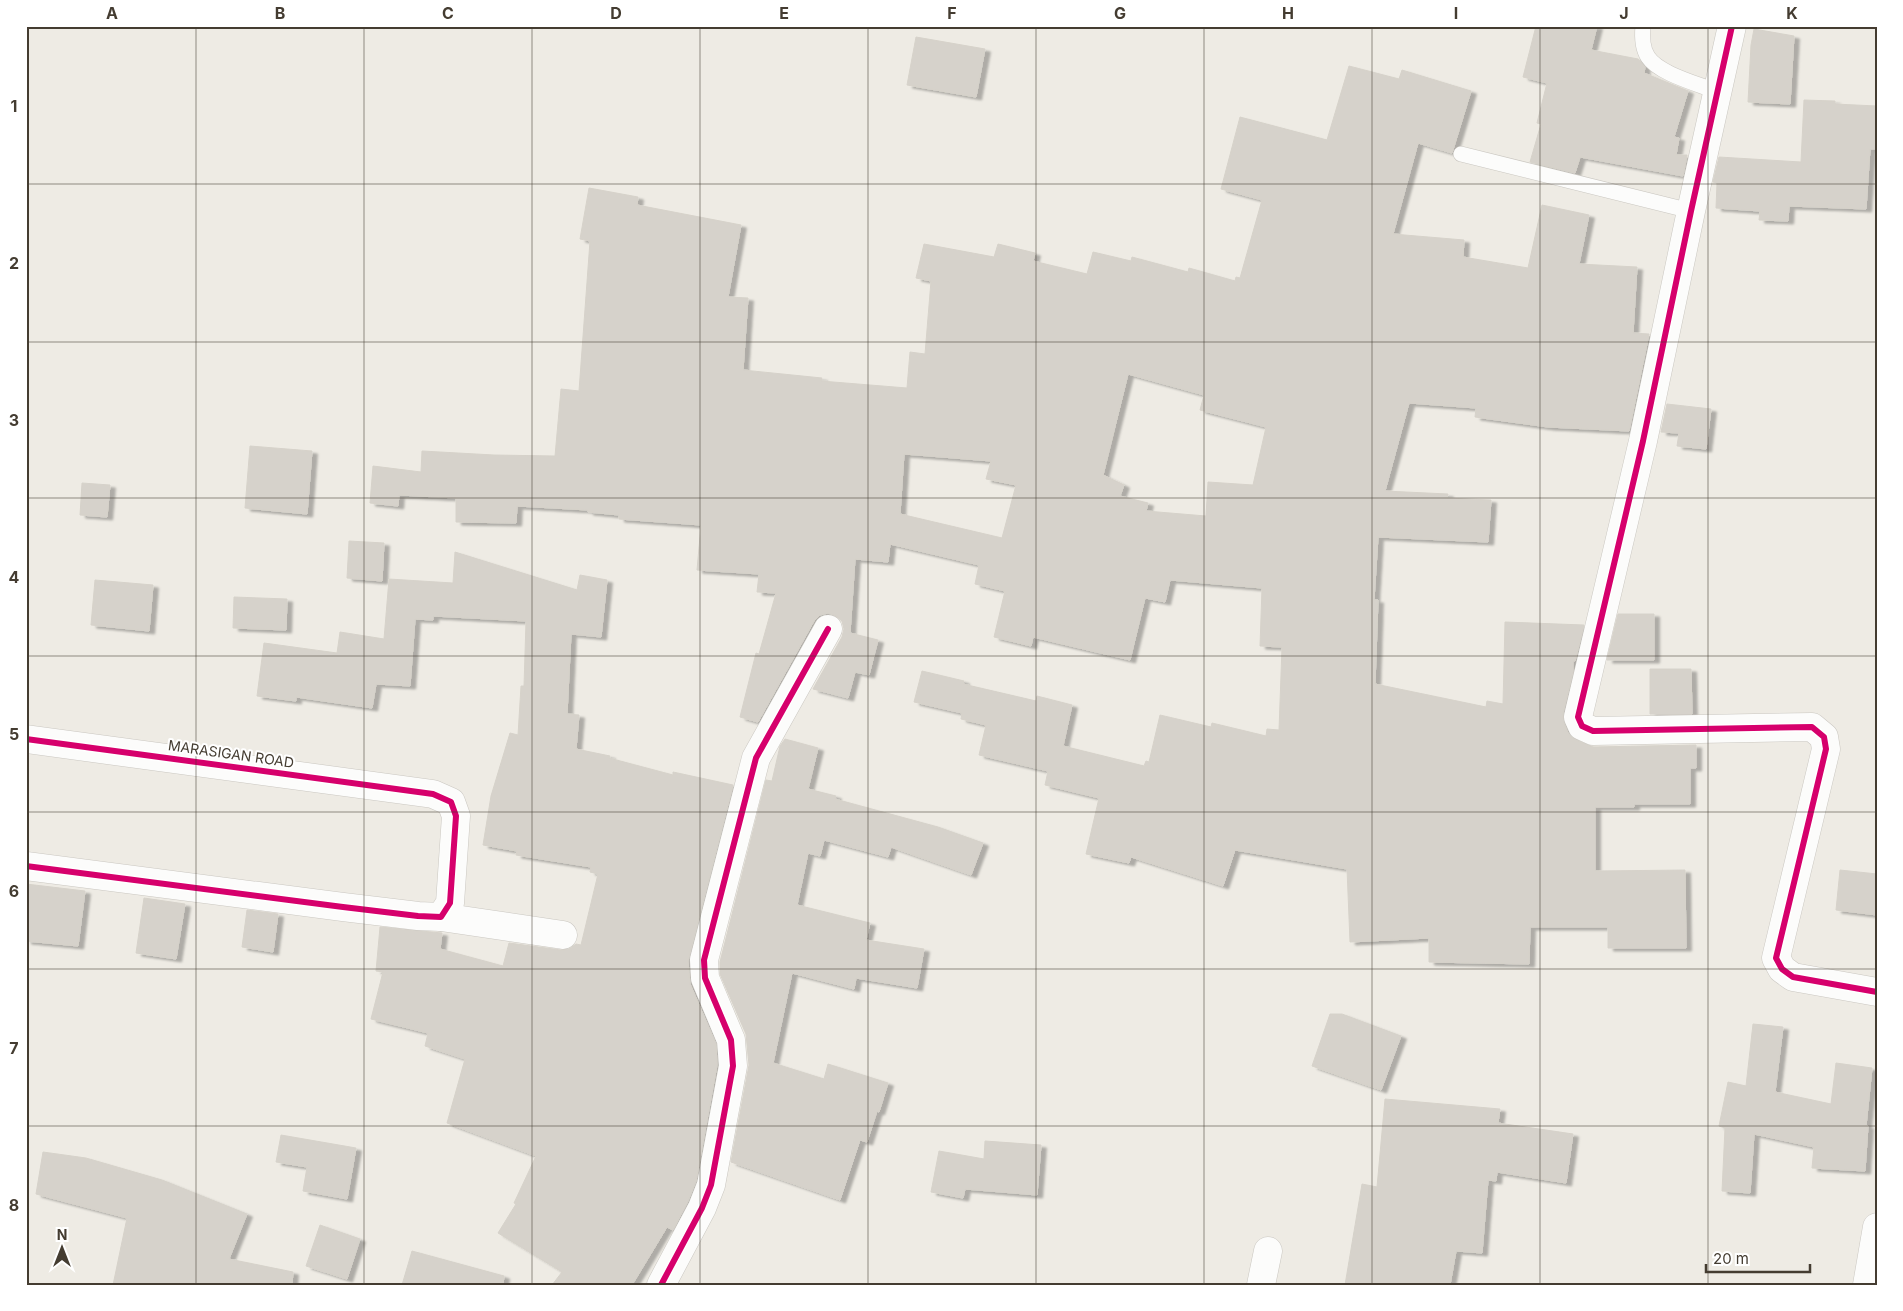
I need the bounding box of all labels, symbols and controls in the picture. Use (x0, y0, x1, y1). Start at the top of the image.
text: A (106, 3, 118, 23)
text: B (275, 3, 285, 23)
text: C (442, 3, 454, 23)
text: D (610, 3, 622, 23)
text: E (779, 3, 789, 23)
text: F (947, 3, 957, 23)
text: G (1114, 3, 1126, 23)
text: H (1282, 3, 1294, 23)
text: I (1454, 3, 1458, 23)
text: J (1619, 3, 1629, 23)
text: K (1786, 3, 1798, 23)
text: 1 (11, 96, 17, 116)
text: 2 (9, 253, 19, 273)
text: 3 (9, 410, 19, 430)
text: 4 (9, 567, 20, 587)
text: 5 (9, 724, 19, 744)
street label: MARASIGAN ROAD (167, 736, 295, 771)
text: 6 (9, 881, 19, 901)
text: 7 (9, 1038, 19, 1058)
text: 8 (9, 1195, 19, 1215)
north arrow (38, 1224, 88, 1274)
text: N (57, 1226, 67, 1243)
scale bar (1706, 1241, 1809, 1273)
text: 20 m (1713, 1249, 1749, 1268)

